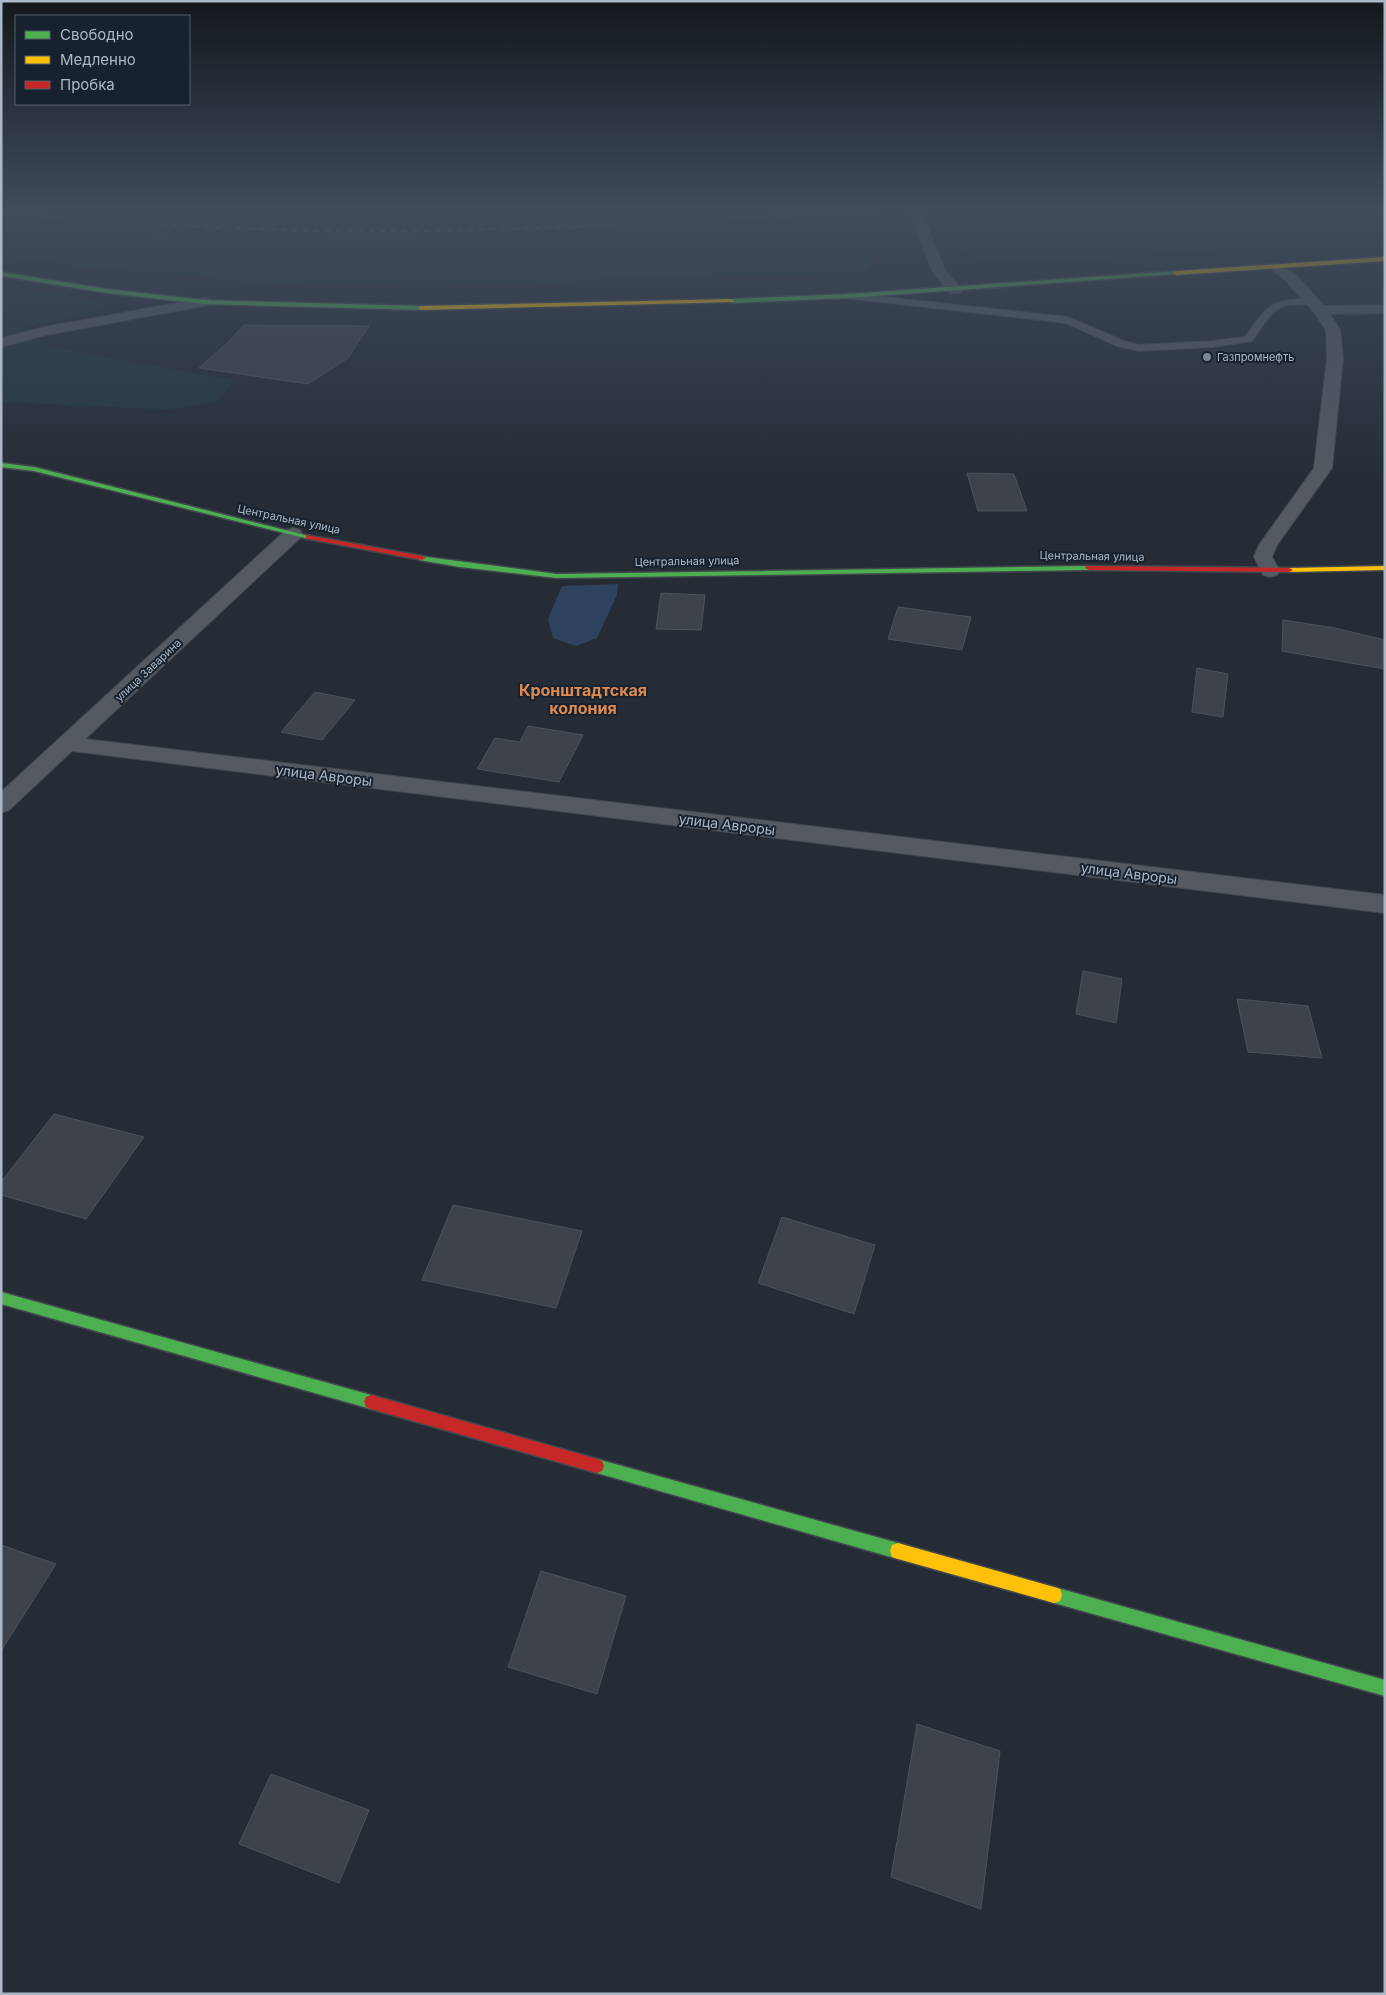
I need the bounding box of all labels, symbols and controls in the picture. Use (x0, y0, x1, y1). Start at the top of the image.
legend (15, 15, 190, 105)
text: Свободно (60, 25, 134, 44)
text: Медленно (60, 50, 136, 69)
text: Пробка (60, 75, 115, 94)
place label: Газпромнефть (1217, 350, 1294, 364)
marker: Газпромнефть (1201, 351, 1213, 363)
street label: Центральная улица (236, 501, 342, 537)
street label: Центральная улица (1040, 548, 1144, 564)
street label: Центральная улица (635, 553, 739, 569)
street label: улица Заварина (112, 636, 184, 704)
district label: Кронштадтская колония (519, 680, 647, 718)
street label: улица Авроры (275, 761, 373, 789)
street label: улица Авроры (678, 810, 776, 838)
street label: улица Авроры (1080, 859, 1178, 887)

